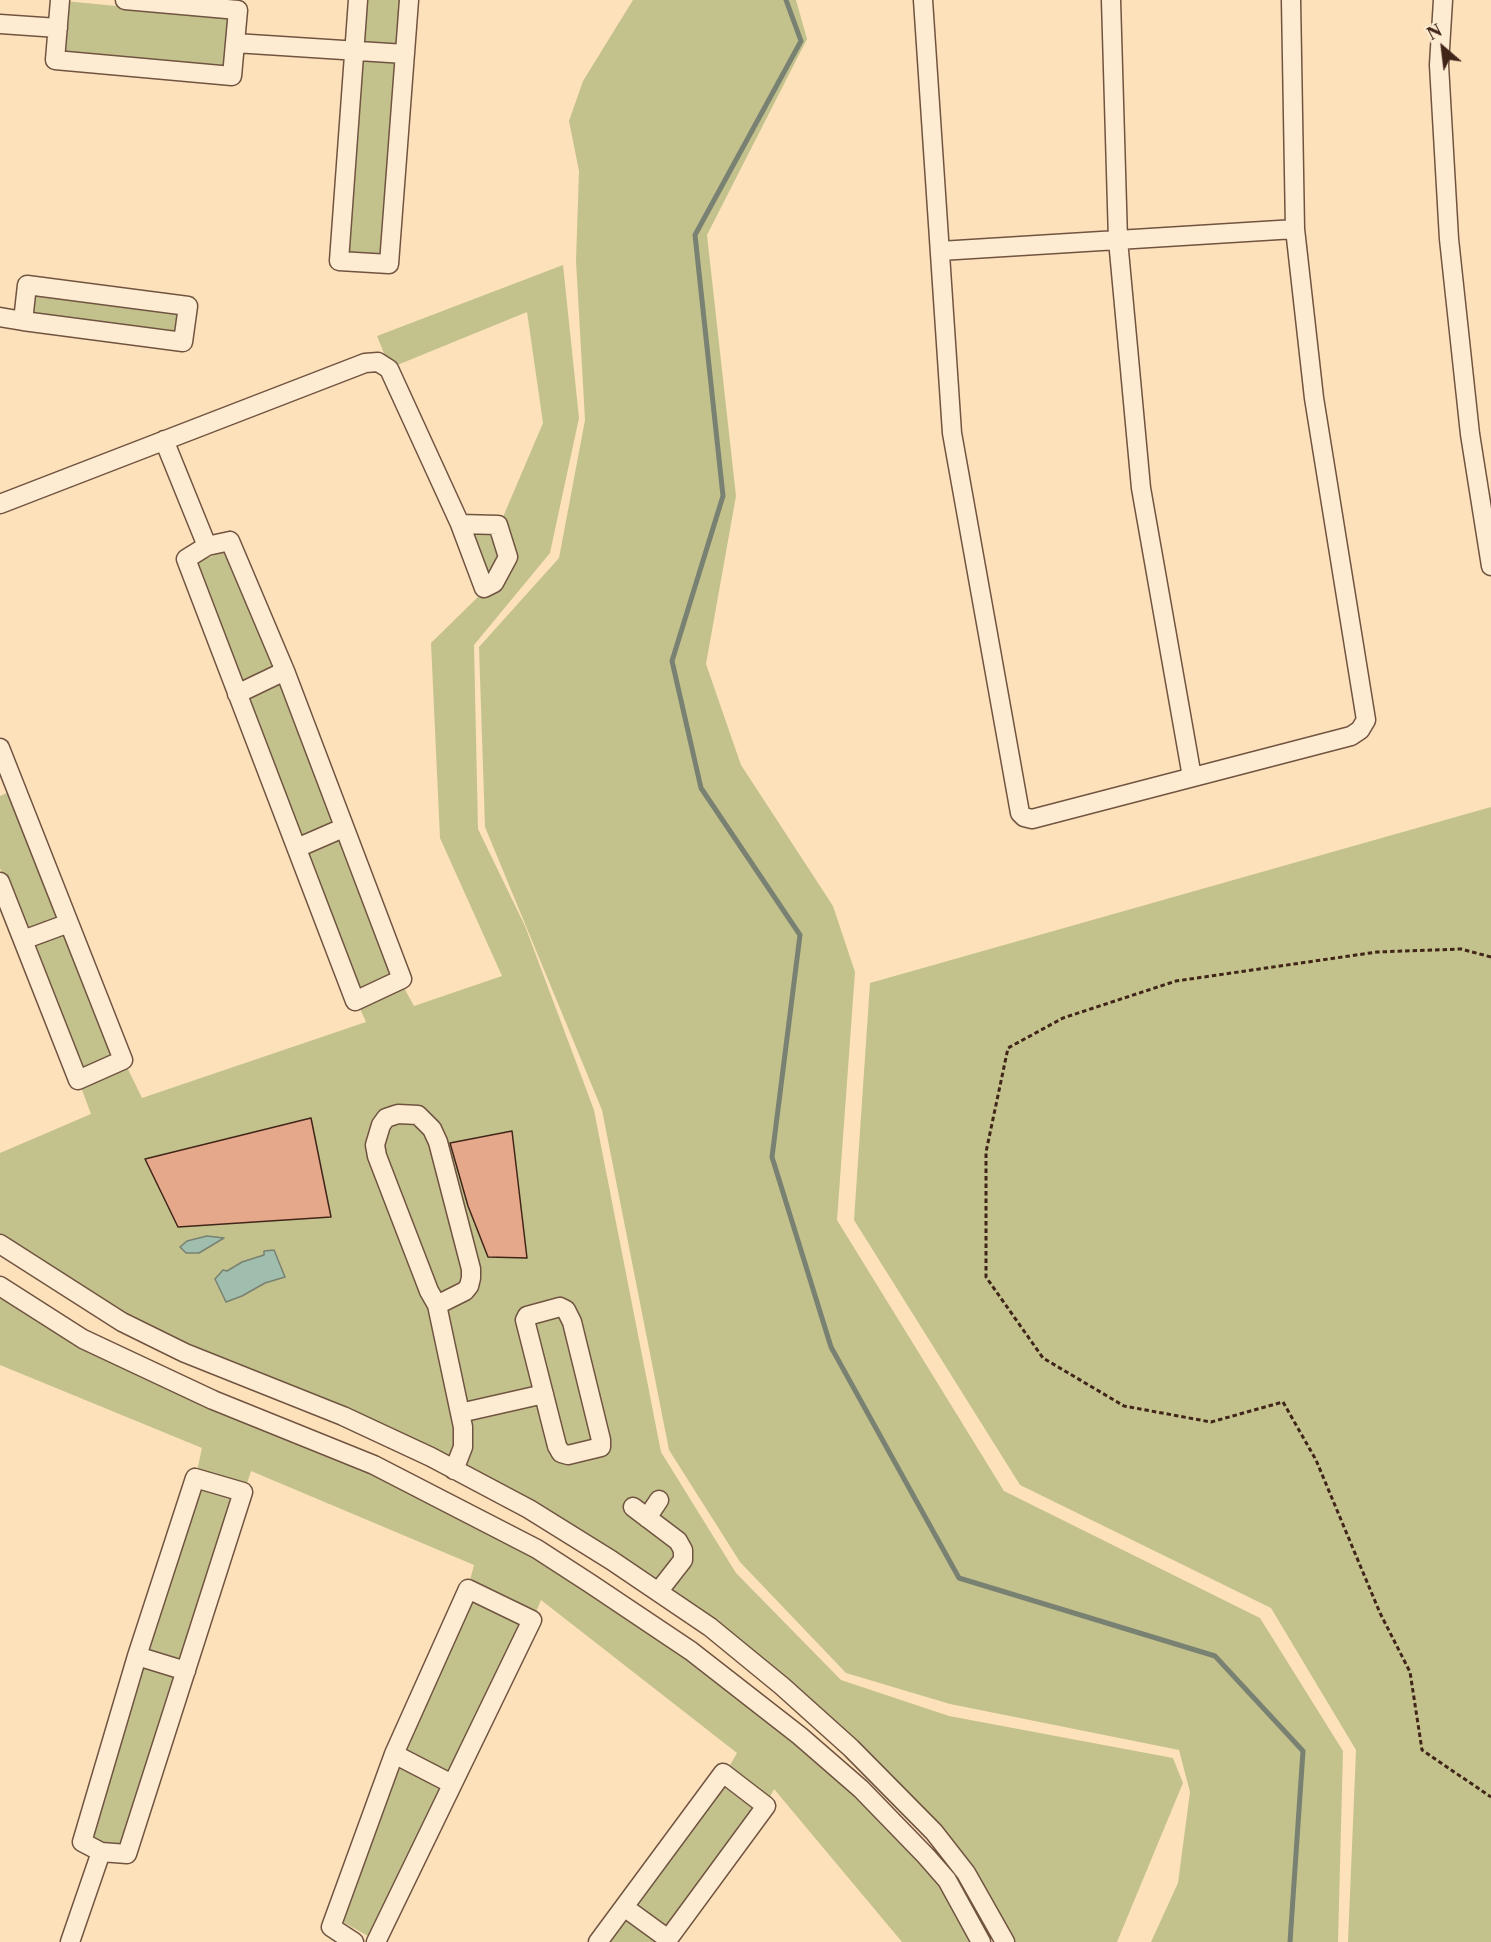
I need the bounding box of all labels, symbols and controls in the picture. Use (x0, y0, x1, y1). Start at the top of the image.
north arrow (1413, 18, 1473, 78)
text: N (1424, 20, 1445, 44)

